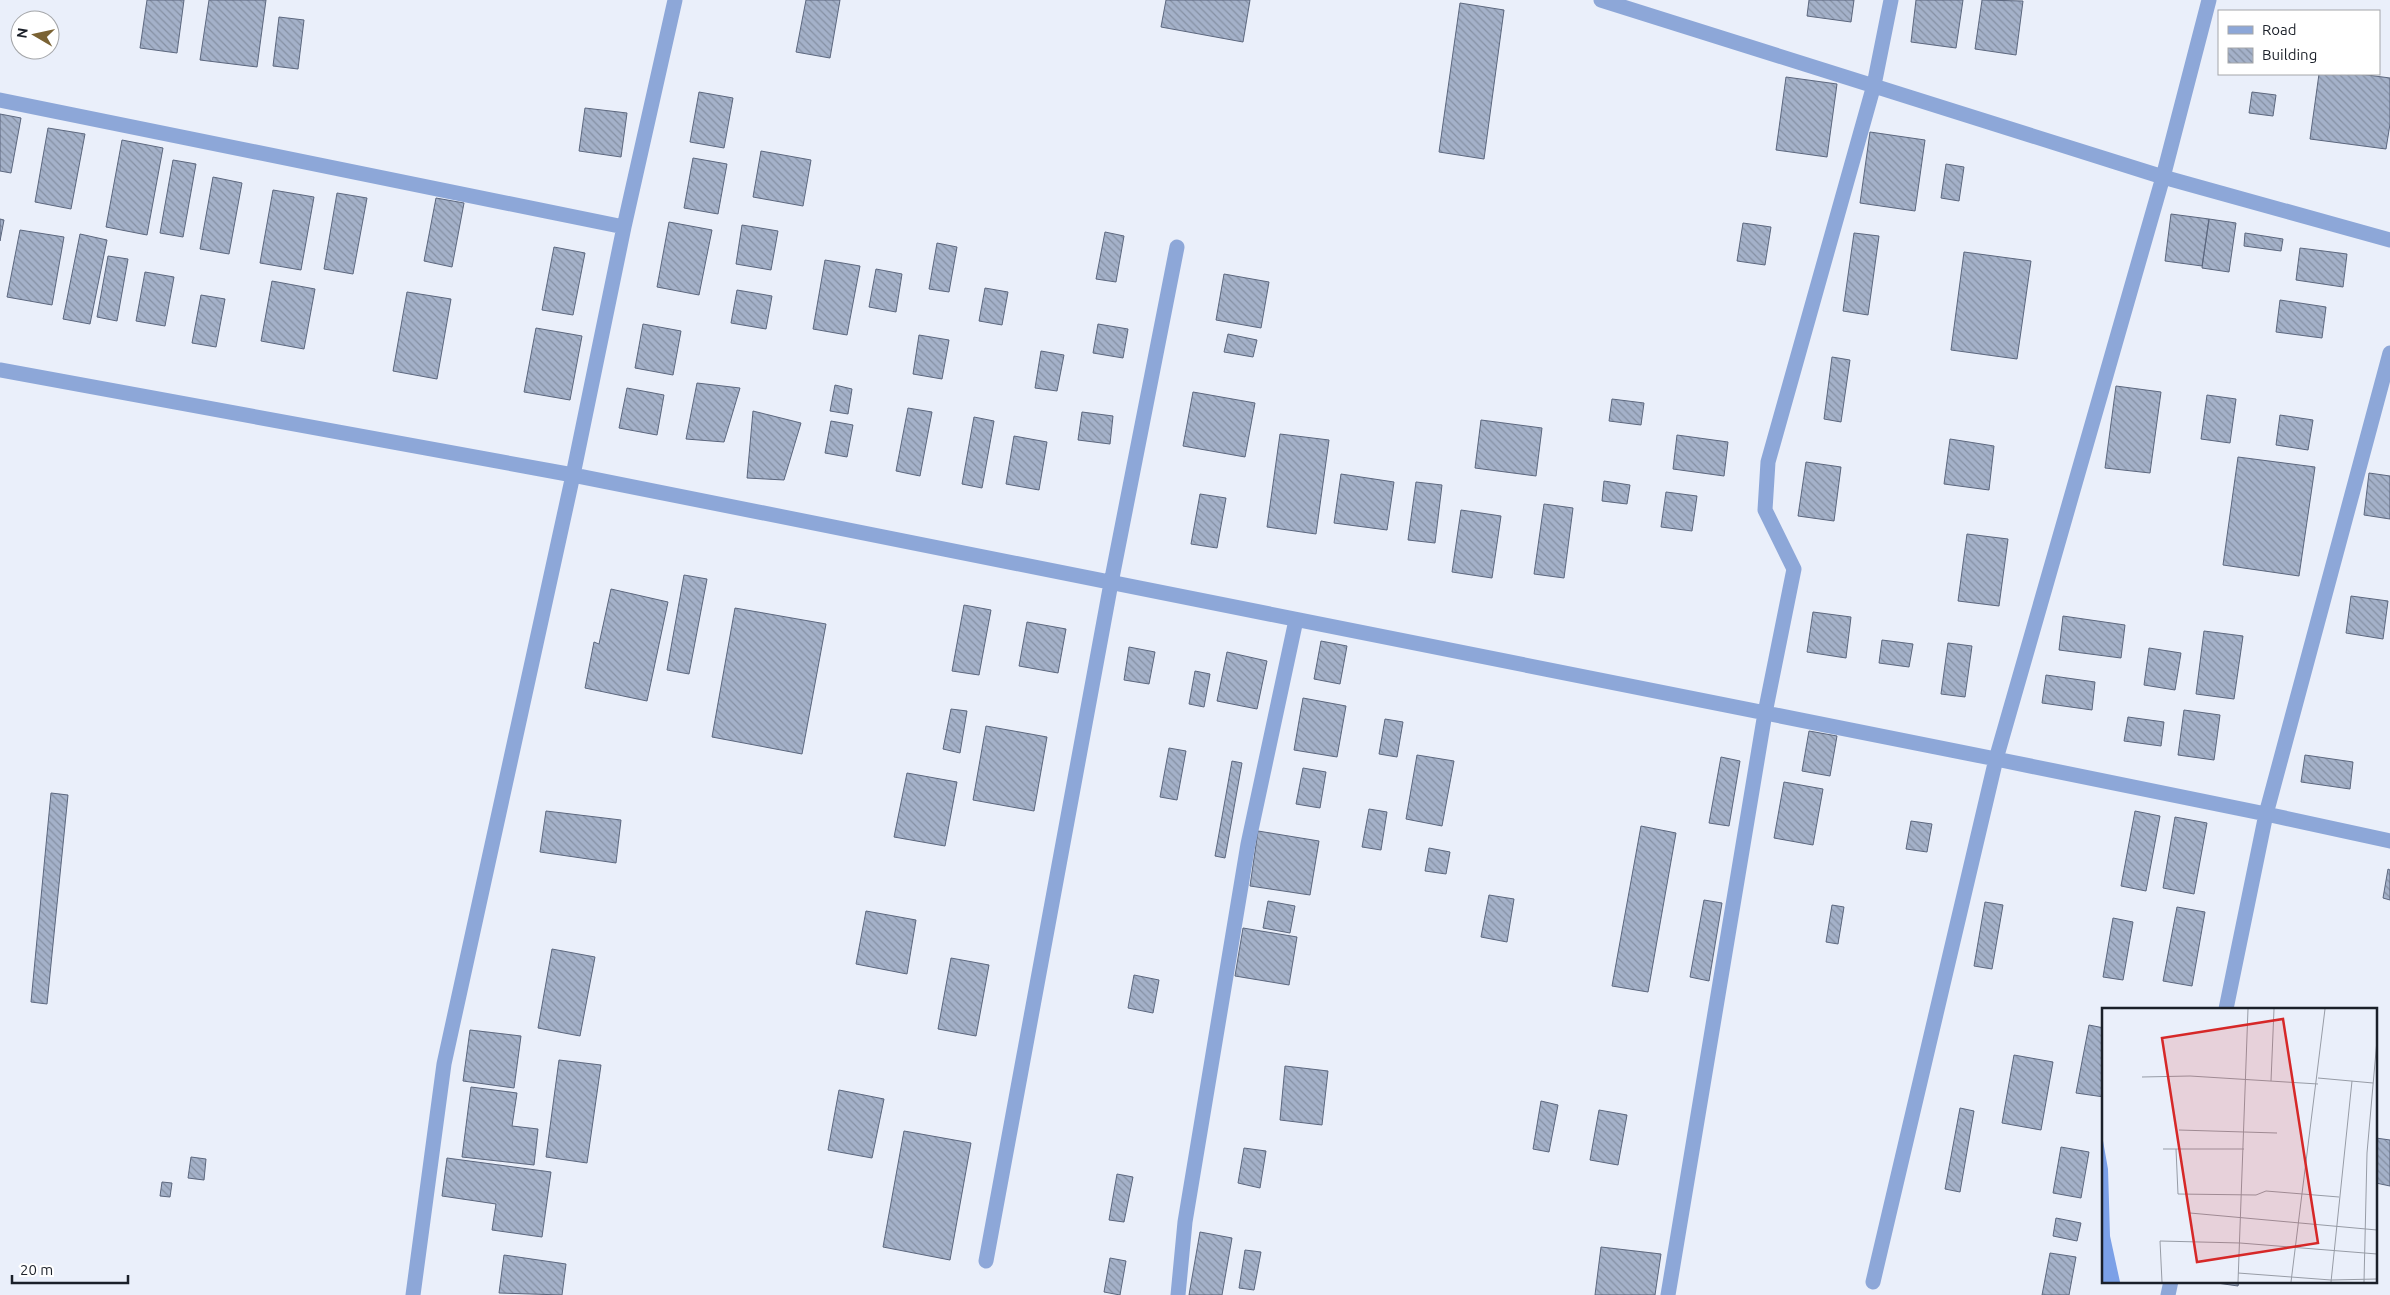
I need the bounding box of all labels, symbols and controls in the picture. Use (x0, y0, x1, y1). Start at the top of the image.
north arrow (10, 10, 60, 60)
legend (2218, 10, 2380, 75)
text: Road (2262, 21, 2297, 38)
text: N (13, 27, 31, 39)
text: Building (2262, 46, 2317, 63)
inset map (2102, 1008, 2378, 1282)
scale bar (12, 1252, 129, 1284)
text: 20 m (20, 1261, 53, 1278)

